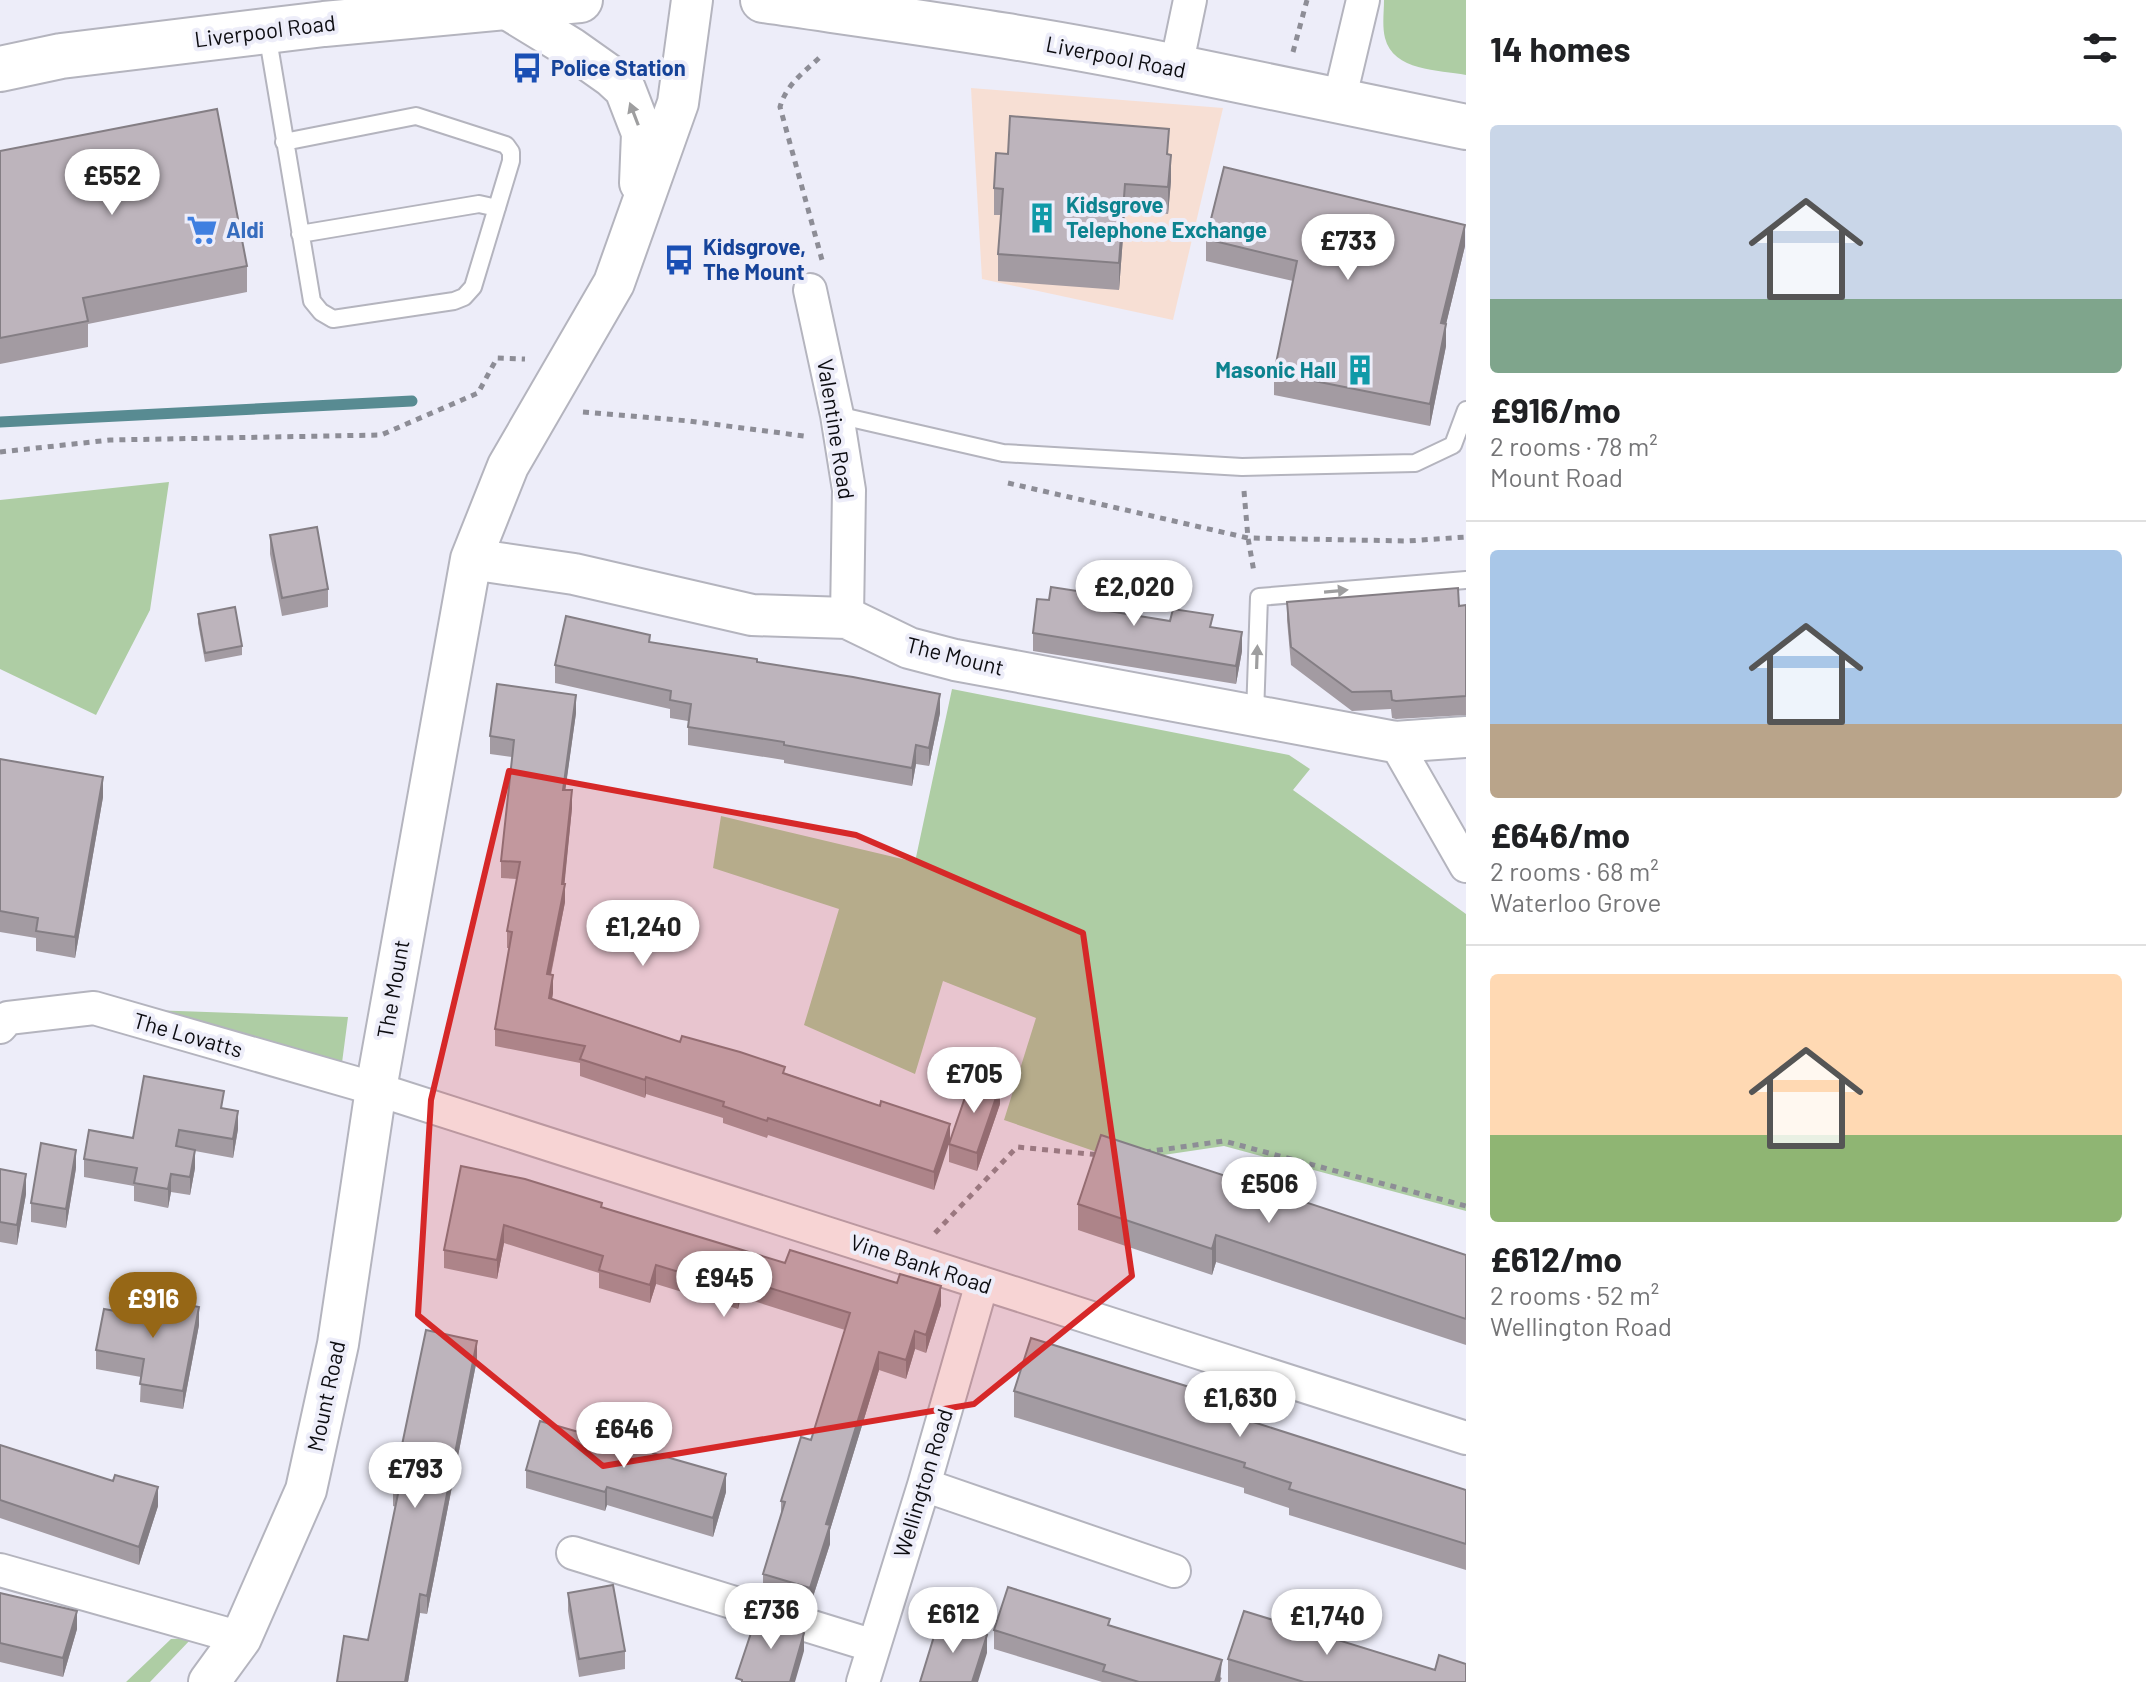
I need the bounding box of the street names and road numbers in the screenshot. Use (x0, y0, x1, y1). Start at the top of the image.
street label: Liverpool Road (193, 8, 337, 52)
street label: Liverpool Road (1044, 30, 1188, 82)
street label: Valentine Road (813, 357, 861, 501)
street label: The Mount (904, 630, 1007, 680)
street label: The Mount (371, 937, 413, 1040)
street label: The Lovatts (131, 1006, 246, 1062)
street label: Vine Bank Road (847, 1228, 995, 1298)
street label: Mount Road (301, 1338, 349, 1453)
street label: Wellington Road (887, 1405, 957, 1560)

